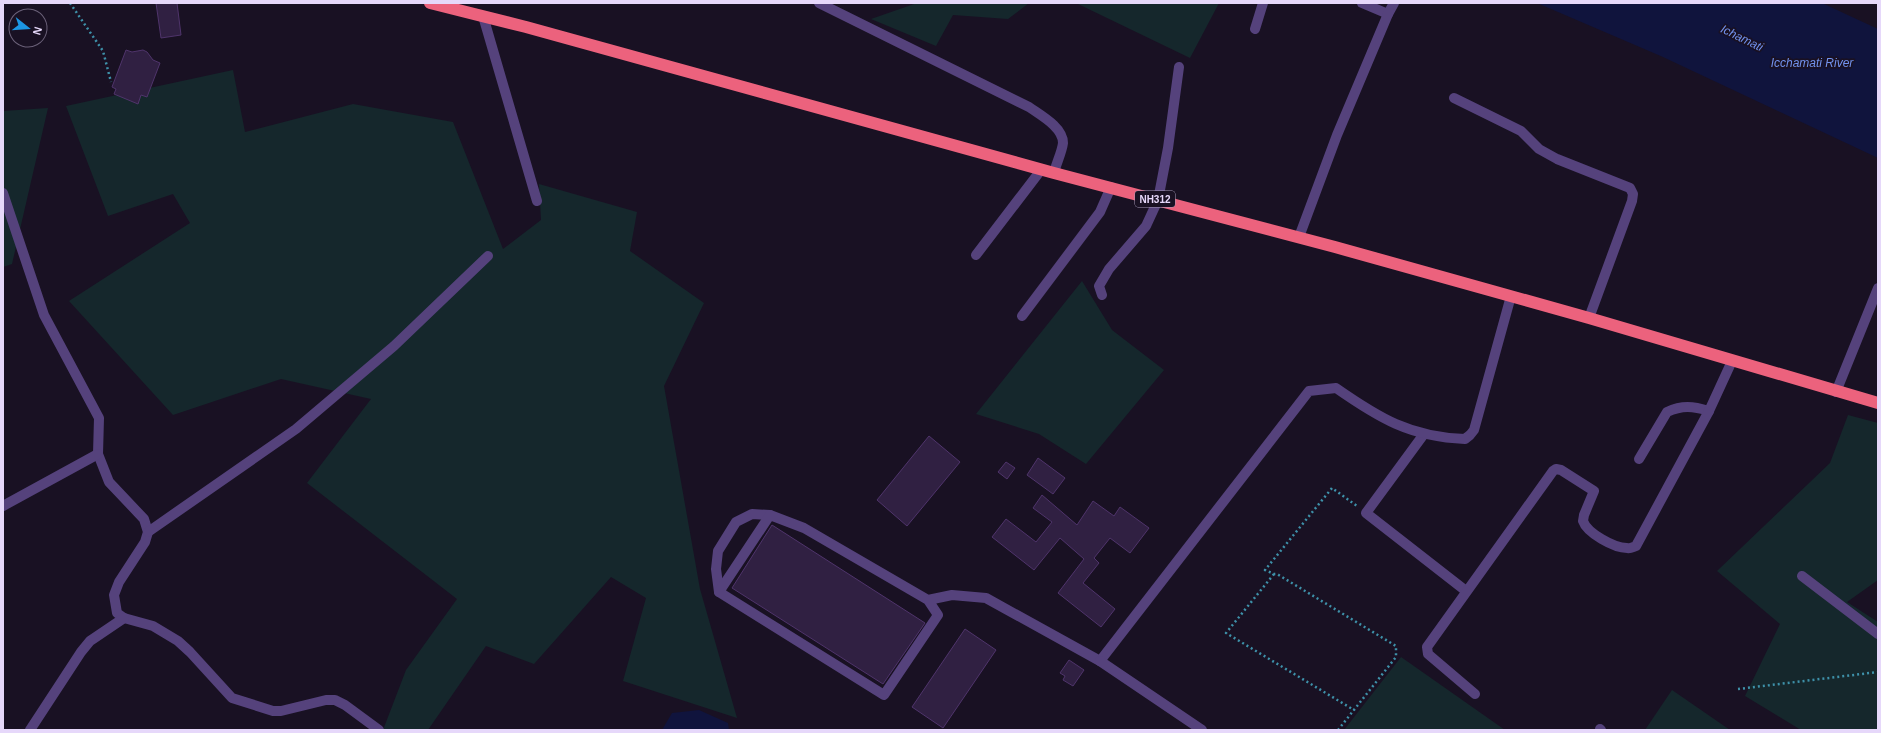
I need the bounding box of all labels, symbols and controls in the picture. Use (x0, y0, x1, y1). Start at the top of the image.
north arrow (8, 8, 48, 48)
water label: Ichamati (1719, 22, 1766, 54)
text: N (31, 25, 44, 37)
water label: Icchamati River (1771, 56, 1854, 70)
road number: NH312 (1135, 191, 1175, 207)

